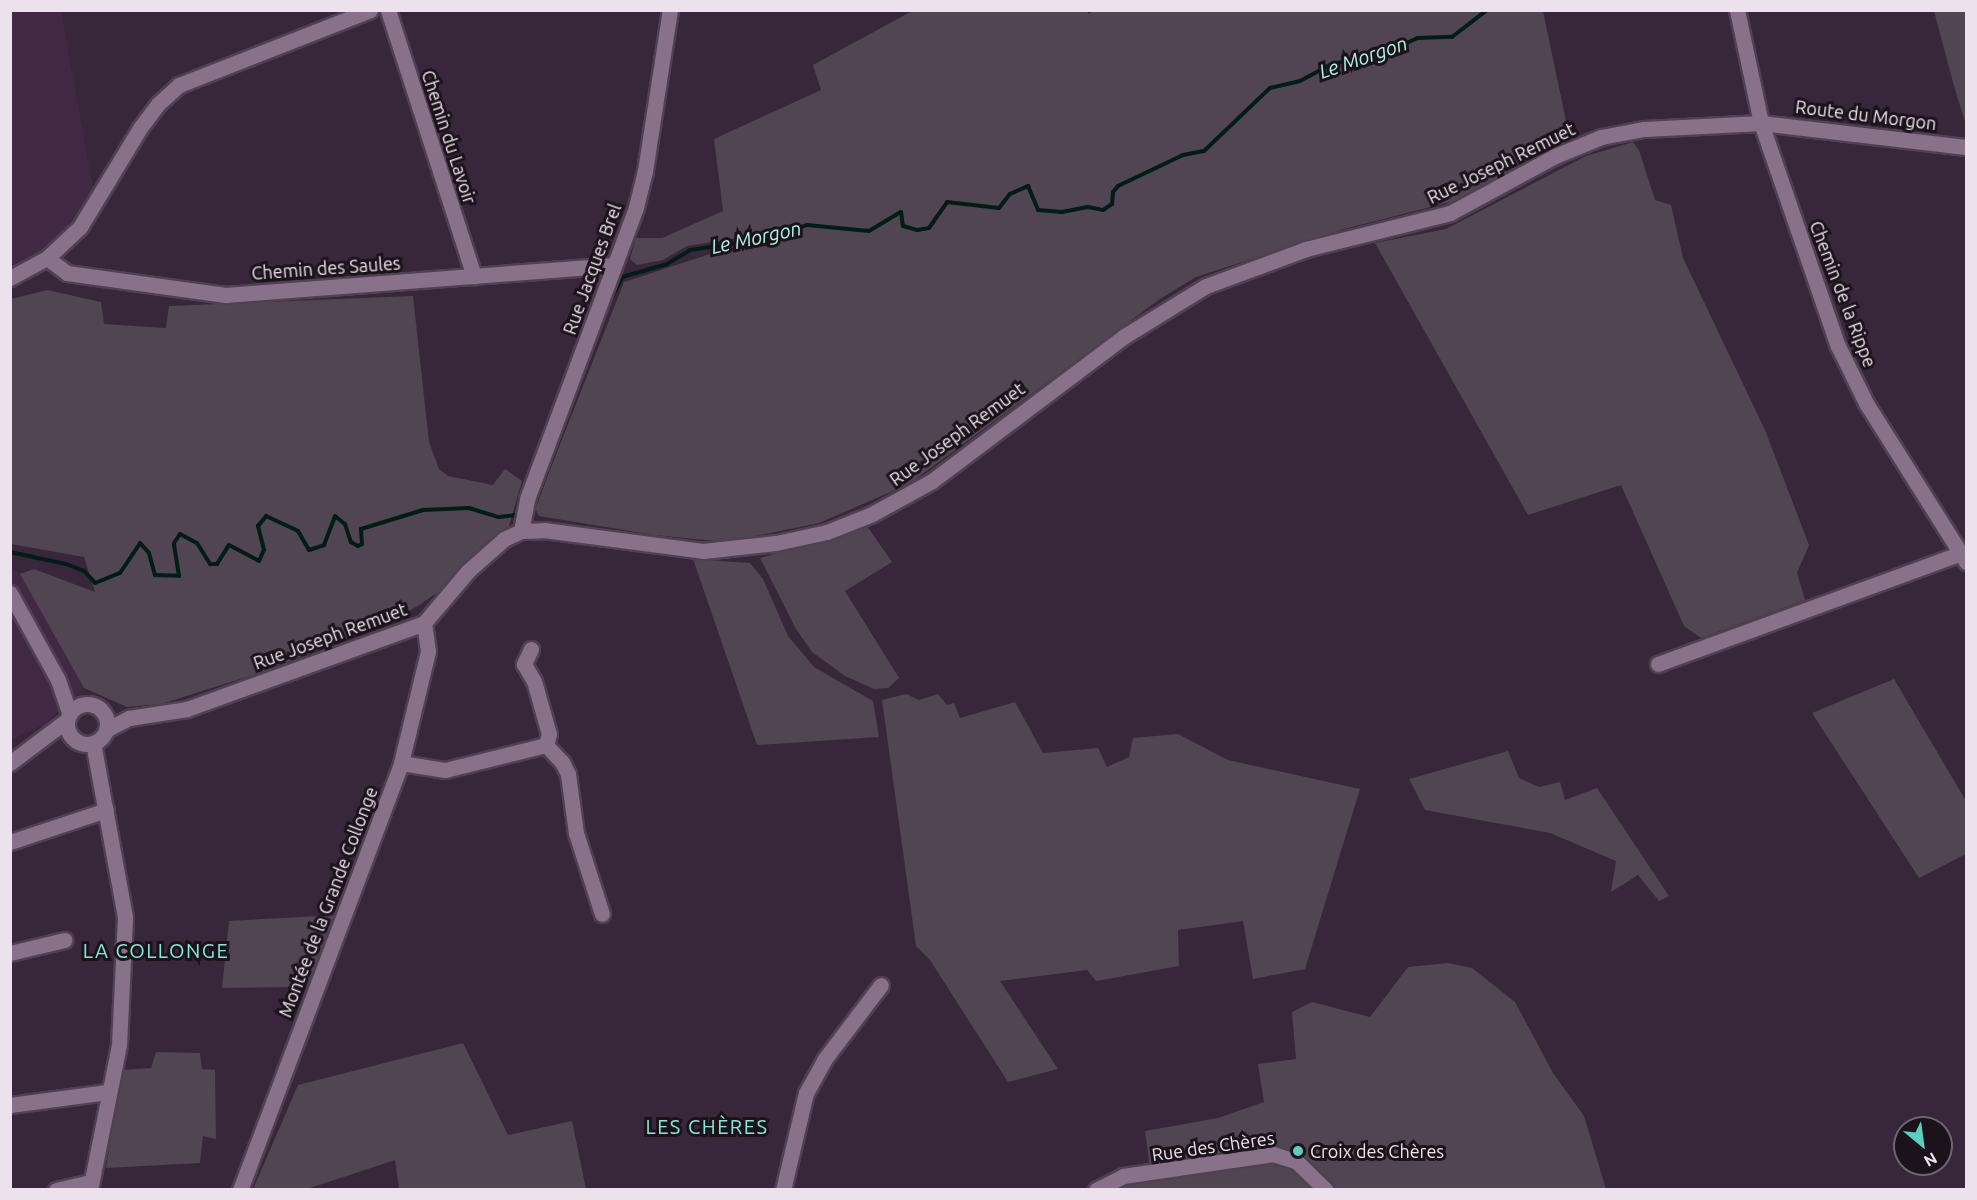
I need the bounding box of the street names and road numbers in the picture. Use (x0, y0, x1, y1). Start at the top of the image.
street label: Chemin du Lavoir (417, 67, 481, 207)
street label: Route du Morgon (1794, 96, 1938, 134)
street label: Rue Joseph Remuet (1424, 118, 1578, 208)
street label: Rue Jacques Brel (558, 201, 626, 337)
street label: Chemin de la Rippe (1805, 218, 1881, 370)
street label: Chemin des Saules (251, 252, 401, 284)
street label: Rue Joseph Remuet (885, 378, 1029, 490)
street label: Rue Joseph Remuet (250, 598, 410, 674)
street label: Montée de la Grande Collonge (274, 784, 382, 1020)
street label: Rue des Chères (1150, 1127, 1276, 1165)

